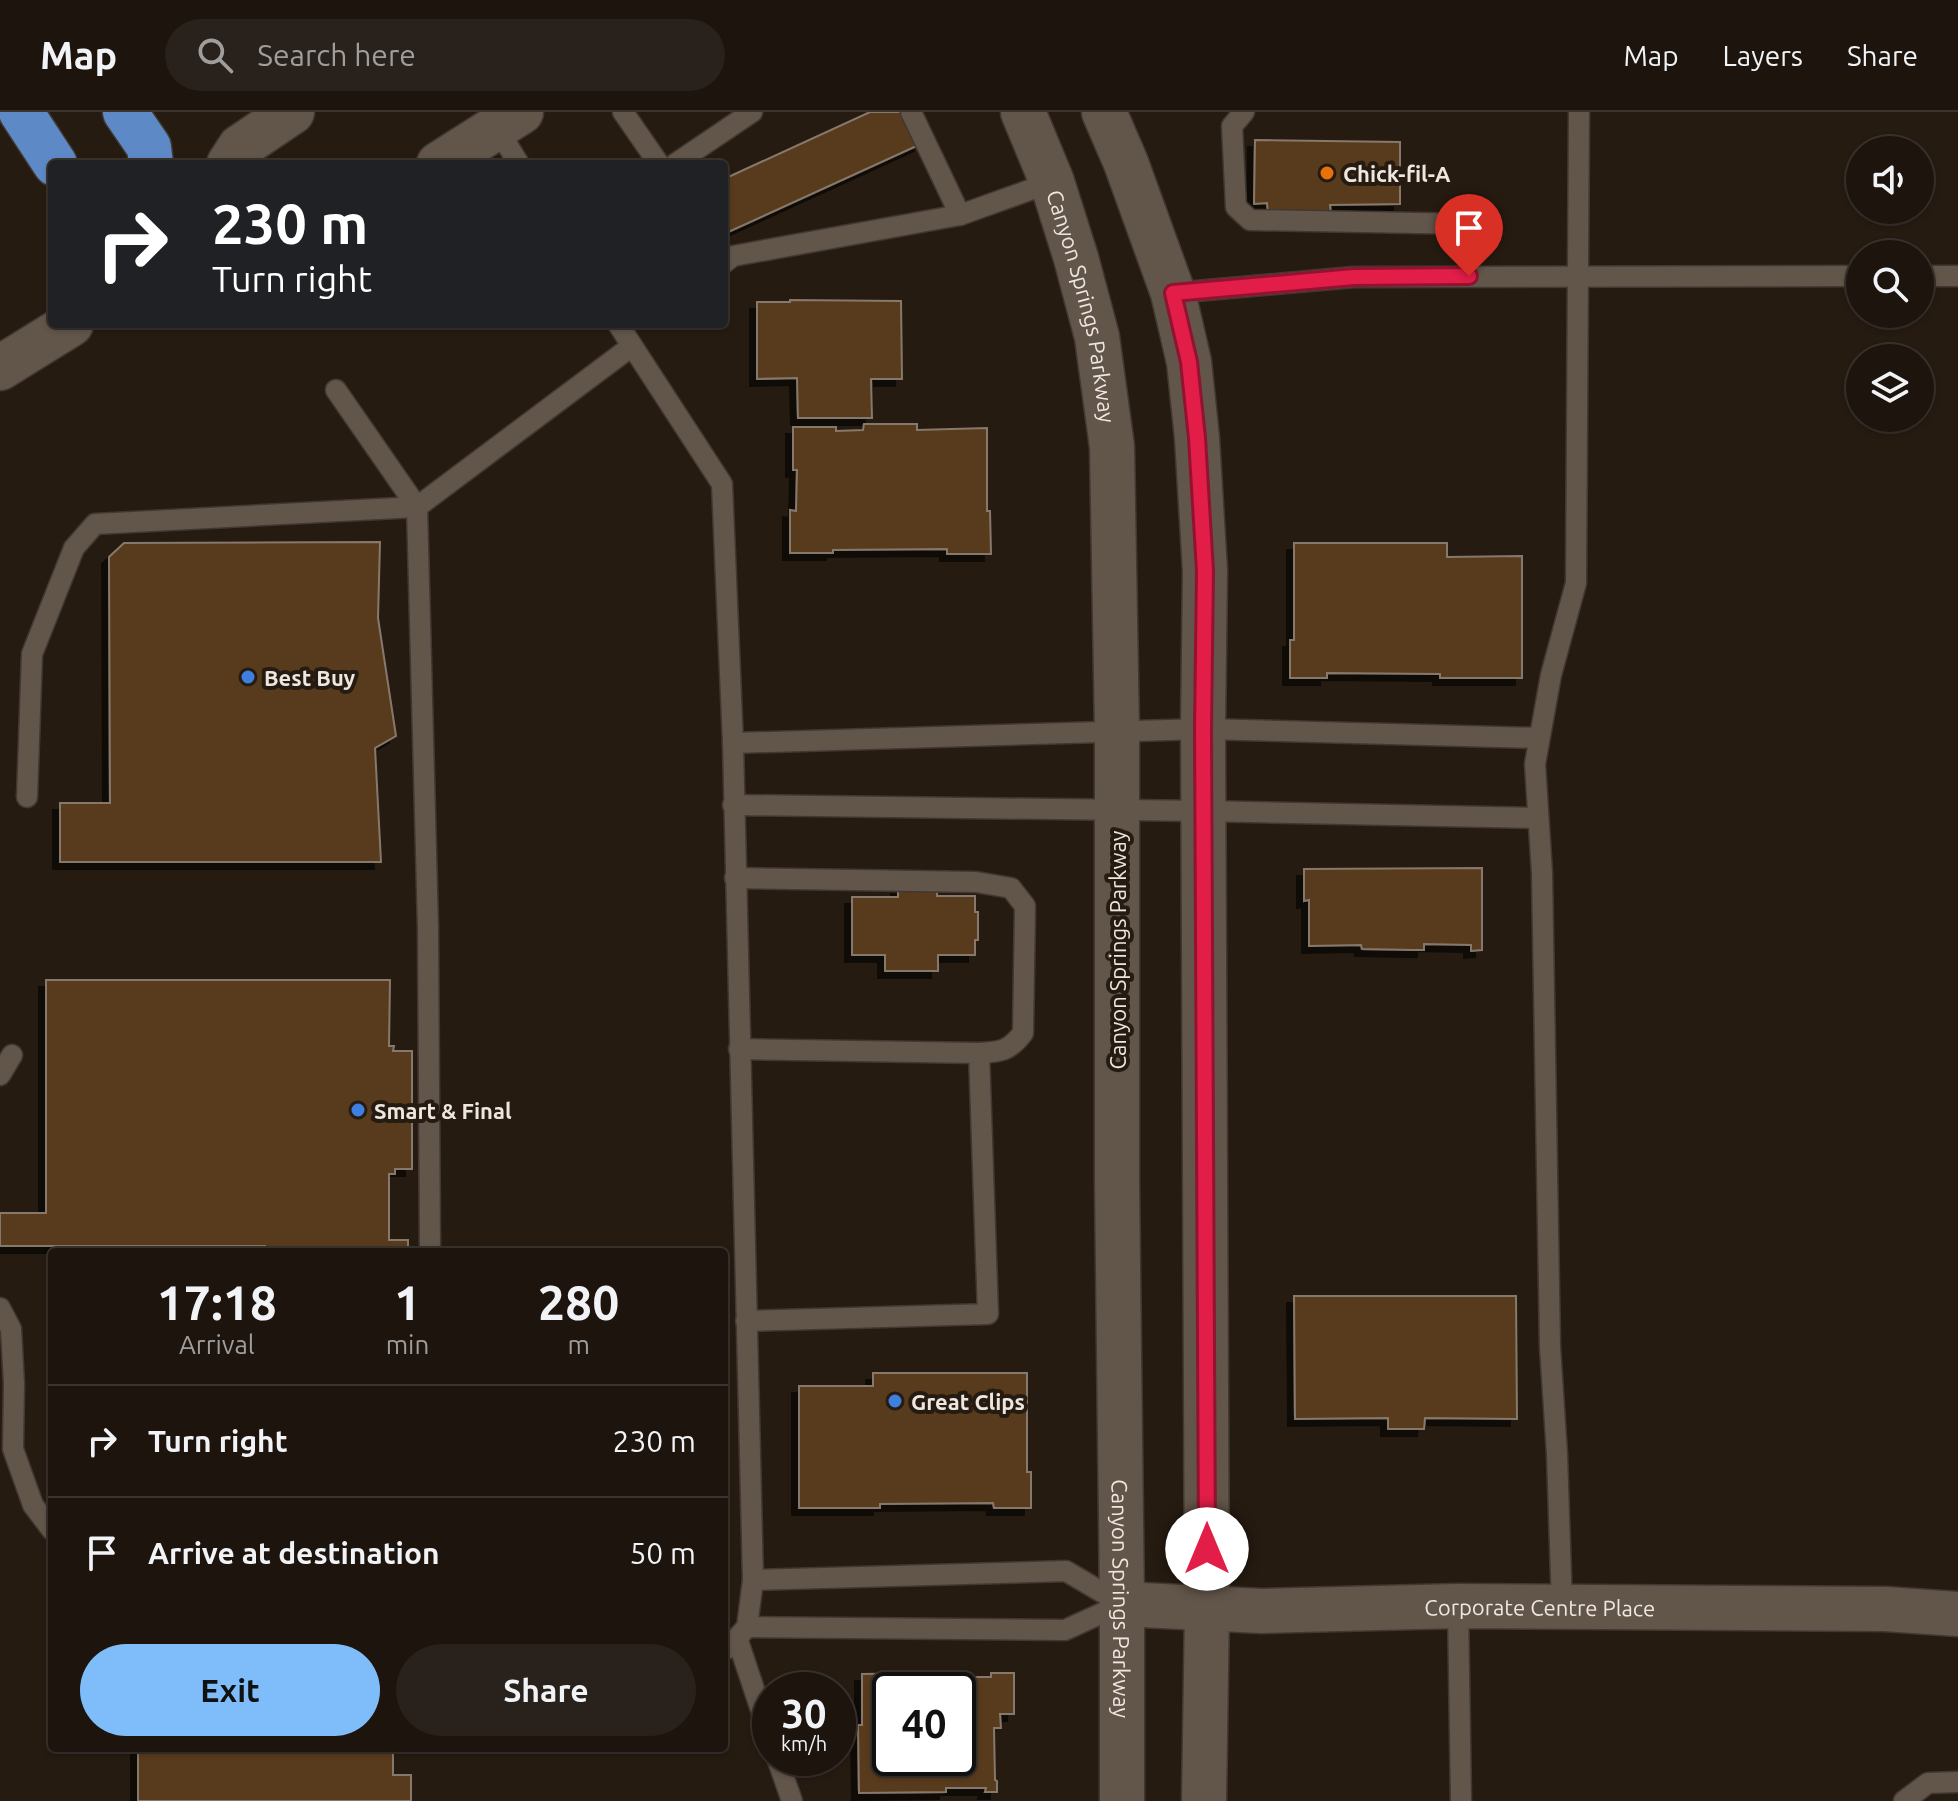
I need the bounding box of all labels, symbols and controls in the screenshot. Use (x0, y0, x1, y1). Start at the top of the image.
search box (165, 19, 725, 91)
icon: search (193, 33, 237, 77)
text: Map (40, 34, 117, 76)
text: Search here (257, 38, 416, 72)
text: Map (1623, 40, 1679, 71)
text: Layers (1723, 40, 1803, 71)
text: Share (1847, 40, 1918, 71)
map controls (1846, 136, 1934, 432)
button: sound (1846, 136, 1934, 224)
place label: Chick-fil-A (1343, 161, 1451, 186)
marker: Chick-fil-A (1318, 164, 1336, 182)
street label: Canyon Springs Parkway (1043, 187, 1121, 425)
icon: right (80, 192, 184, 296)
text: 230 m (212, 192, 368, 255)
pin (1435, 194, 1503, 276)
icon: arrive (1447, 206, 1491, 250)
button: search (1846, 240, 1934, 328)
text: Turn right (212, 258, 372, 299)
button: layers (1846, 344, 1934, 432)
place label: Best Buy (264, 665, 356, 690)
marker: Best Buy (239, 668, 257, 686)
street label: Canyon Springs Parkway (1105, 830, 1130, 1069)
place label: Smart & Final (374, 1098, 512, 1123)
marker: Smart & Final (349, 1101, 367, 1119)
text: 17:18 (157, 1275, 277, 1329)
text: 1 (394, 1275, 421, 1329)
text: 280 (538, 1275, 619, 1329)
text: Arrival (179, 1330, 255, 1359)
text: min (386, 1330, 429, 1359)
text: m (567, 1330, 590, 1359)
place label: Great Clips (911, 1389, 1025, 1414)
marker: Great Clips (886, 1392, 904, 1410)
icon: right (80, 1419, 124, 1463)
text: Turn right (148, 1424, 288, 1458)
text: 230 m (612, 1424, 696, 1458)
street label: Canyon Springs Parkway (1108, 1479, 1135, 1719)
position arrow (1165, 1507, 1249, 1591)
icon: arrive (80, 1531, 124, 1575)
text: Arrive at destination (148, 1536, 440, 1570)
text: 50 m (629, 1536, 696, 1570)
street label: Corporate Centre Place (1424, 1593, 1655, 1620)
button: Exit (80, 1644, 380, 1736)
button: Share (396, 1644, 696, 1736)
speed limit sign: 40 (872, 1672, 976, 1776)
text: 30 (781, 1691, 827, 1736)
text: km/h (781, 1732, 827, 1755)

